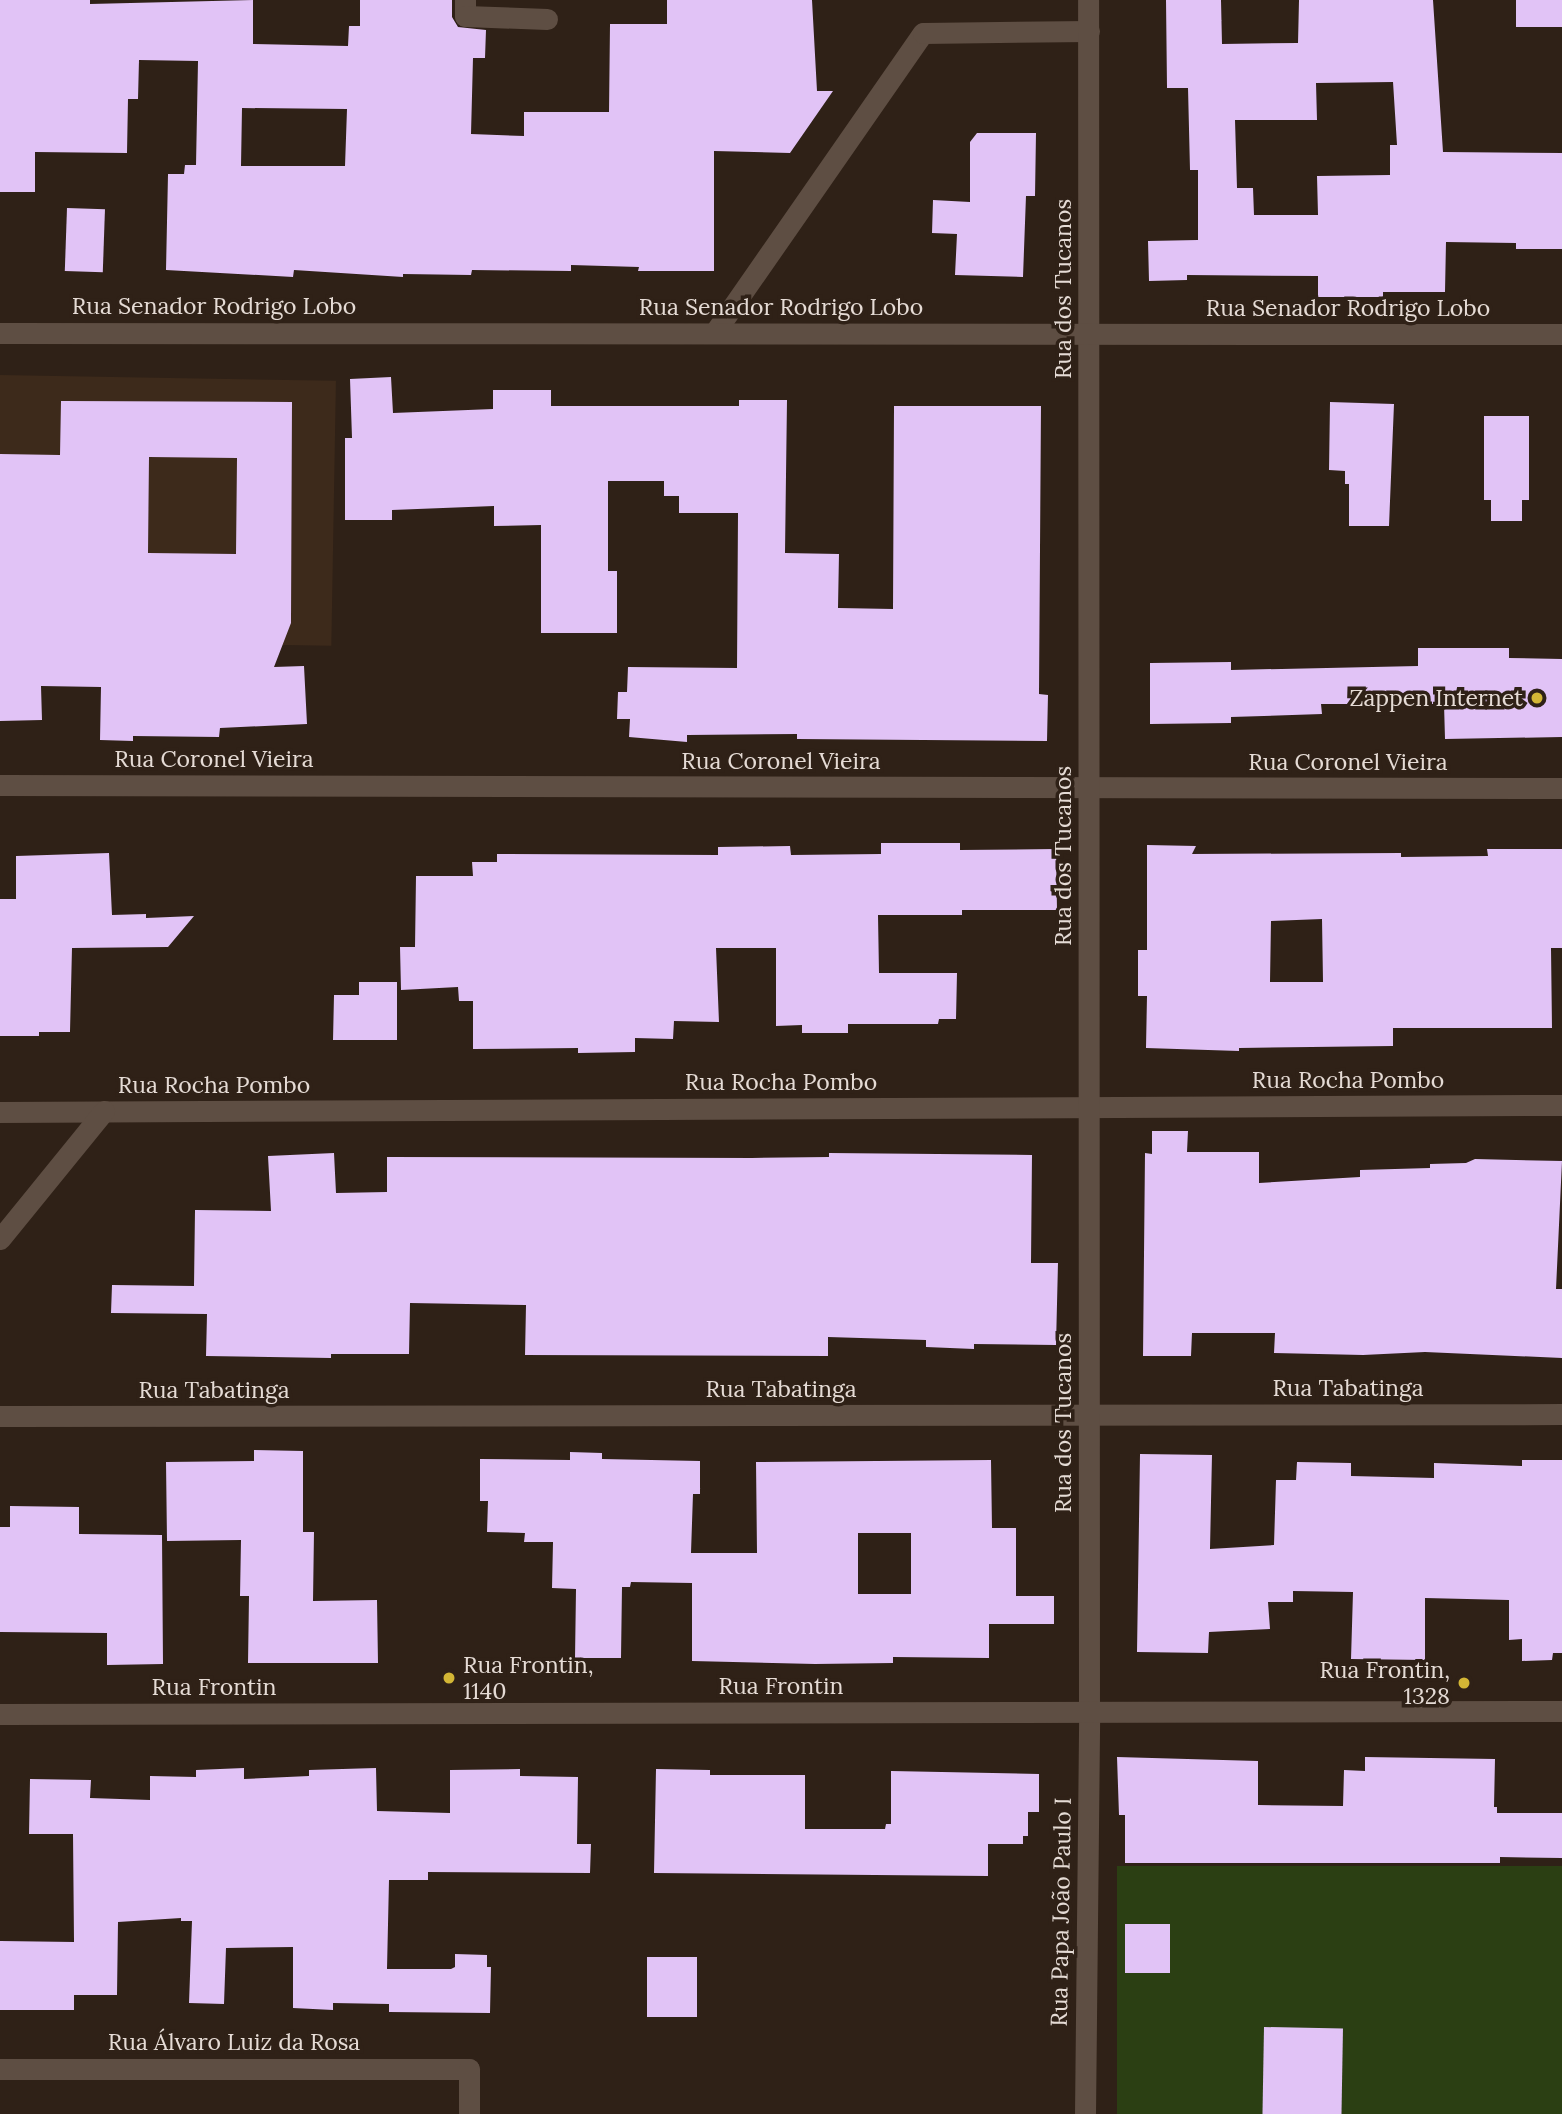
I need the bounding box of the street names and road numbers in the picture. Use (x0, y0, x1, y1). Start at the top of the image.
street label: Rua dos Tucanos (1049, 199, 1077, 379)
street label: Rua Senador Rodrigo Lobo (72, 292, 356, 320)
street label: Rua Senador Rodrigo Lobo (639, 293, 923, 321)
street label: Rua Senador Rodrigo Lobo (1206, 294, 1490, 322)
street label: Rua Coronel Vieira (114, 745, 314, 773)
street label: Rua Coronel Vieira (681, 747, 881, 775)
street label: Rua Coronel Vieira (1248, 748, 1448, 776)
street label: Rua dos Tucanos (1049, 766, 1077, 946)
street label: Rua Rocha Pombo (1252, 1066, 1444, 1094)
street label: Rua Rocha Pombo (685, 1068, 877, 1096)
street label: Rua Rocha Pombo (118, 1071, 310, 1099)
street label: Rua dos Tucanos (1049, 1333, 1077, 1513)
street label: Rua Tabatinga (1272, 1374, 1424, 1402)
street label: Rua Tabatinga (705, 1375, 857, 1403)
street label: Rua Tabatinga (138, 1376, 290, 1404)
street label: Rua Frontin (719, 1672, 843, 1700)
street label: Rua Frontin (152, 1673, 276, 1701)
street label: Rua Papa João Paulo I (1045, 1797, 1077, 2027)
street label: Rua Álvaro Luiz da Rosa (108, 2028, 360, 2056)

